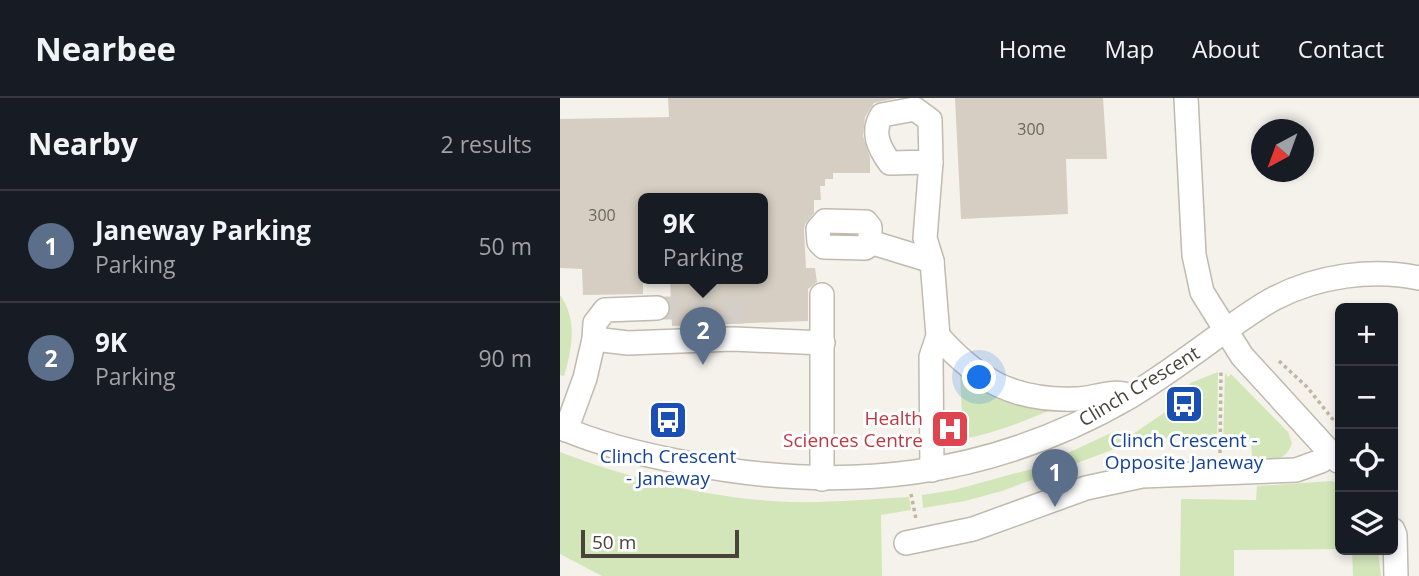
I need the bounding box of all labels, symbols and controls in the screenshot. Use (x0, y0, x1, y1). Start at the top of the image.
text: Nearbee (35, 26, 176, 71)
text: Home (999, 32, 1067, 65)
text: Map (1105, 32, 1154, 65)
text: About (1192, 32, 1260, 65)
text: Contact (1298, 32, 1384, 65)
house number: 300 (1017, 118, 1045, 140)
north arrow (1251, 119, 1314, 182)
text: Nearby (28, 123, 138, 164)
text: 2 results (441, 128, 532, 160)
popup (638, 193, 768, 284)
house number: 300 (588, 204, 616, 226)
text: 9K (663, 205, 695, 241)
text: Janeway Parking (95, 212, 311, 248)
text: 1 (44, 230, 58, 262)
text: 50 m (478, 230, 532, 262)
text: Parking (663, 241, 743, 273)
text: Parking (95, 248, 176, 280)
map controls (1335, 303, 1398, 555)
button: + (1335, 303, 1398, 366)
pin: 2 (680, 307, 726, 365)
text: 9K (95, 324, 127, 360)
street label: Clinch Crescent (1074, 340, 1204, 432)
text: 2 (44, 342, 58, 374)
text: 90 m (478, 342, 532, 374)
text: Parking (95, 360, 176, 392)
your location (962, 360, 996, 394)
button: − (1335, 366, 1398, 429)
bus stop icon: Clinch Crescent - Opposite Janeway (1163, 383, 1205, 425)
bus stop icon: Clinch Crescent - Janeway (647, 399, 689, 441)
place label: Health Sciences Centre (783, 405, 923, 453)
hospital icon: Health Sciences Centre (929, 408, 971, 450)
place label: Clinch Crescent - Opposite Janeway (1105, 427, 1264, 475)
button: locate (1335, 429, 1398, 492)
place label: Clinch Crescent - Janeway (600, 443, 736, 491)
pin: 1 (1032, 449, 1078, 507)
button: layers (1335, 492, 1398, 555)
scale bar (581, 527, 738, 559)
text: 50 m (592, 529, 636, 555)

